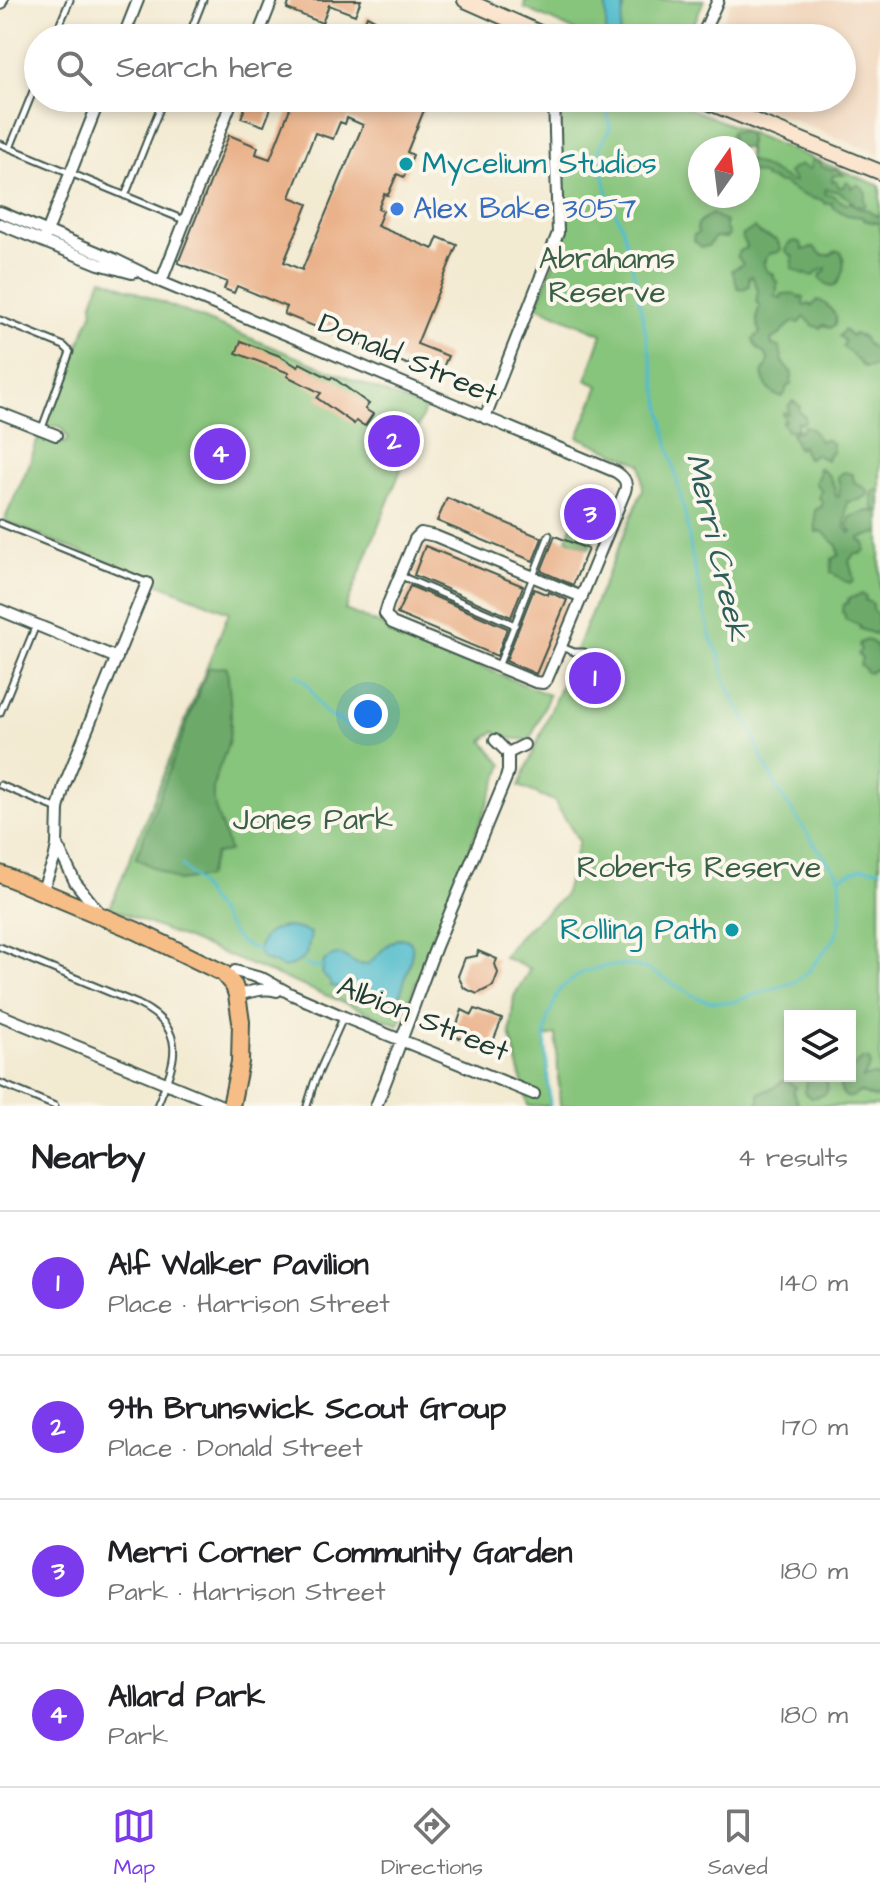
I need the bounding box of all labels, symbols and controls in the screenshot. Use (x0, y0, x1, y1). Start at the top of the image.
search box (24, 24, 856, 112)
icon: search (52, 46, 96, 90)
text: Search here (116, 47, 293, 89)
north arrow (688, 136, 760, 208)
place label: Mycelium Studios (422, 143, 657, 186)
marker: Mycelium Studios (397, 155, 415, 173)
place label: Alex Bake 3057 (413, 188, 636, 230)
marker: Alex Bake 3057 (388, 200, 406, 218)
park label: Abrahams Reserve (539, 238, 675, 314)
street label: Donald Street (312, 302, 504, 416)
pin: 2 (368, 411, 420, 471)
pin: 4 (194, 424, 246, 484)
water label: Merri Creek (674, 449, 761, 647)
pin: 3 (564, 484, 616, 544)
pin: 1 (569, 648, 621, 708)
your location (348, 694, 388, 734)
park label: Jones Park (233, 799, 393, 841)
park label: Roberts Reserve (577, 847, 821, 889)
place label: Rolling Path (560, 909, 716, 952)
marker: Rolling Path (723, 921, 741, 939)
street label: Albion Street (331, 965, 515, 1073)
map controls (784, 1010, 856, 1082)
button: layers (784, 1010, 856, 1082)
text: Nearby (32, 1134, 146, 1182)
text: 4 results (738, 1140, 848, 1176)
text: Alf Walker Pavilion (108, 1244, 369, 1286)
text: 1 (56, 1265, 60, 1301)
text: 140 m (780, 1265, 848, 1301)
text: Place · Harrison Street (108, 1286, 390, 1322)
text: 9th Brunswick Scout Group (108, 1388, 506, 1430)
text: 2 (51, 1409, 65, 1445)
text: 170 m (782, 1409, 848, 1445)
text: Place · Donald Street (108, 1430, 363, 1466)
text: Merri Corner Community Garden (108, 1532, 573, 1574)
text: 3 (51, 1553, 65, 1589)
text: 180 m (781, 1553, 848, 1589)
text: Park · Harrison Street (108, 1574, 386, 1610)
text: Allard Park (108, 1676, 265, 1718)
text: 4 (49, 1697, 67, 1733)
text: 180 m (781, 1697, 848, 1733)
text: Park (108, 1718, 168, 1754)
tab: Map (112, 1804, 156, 1883)
tab: Directions (381, 1804, 483, 1883)
tab: Saved (708, 1804, 768, 1883)

